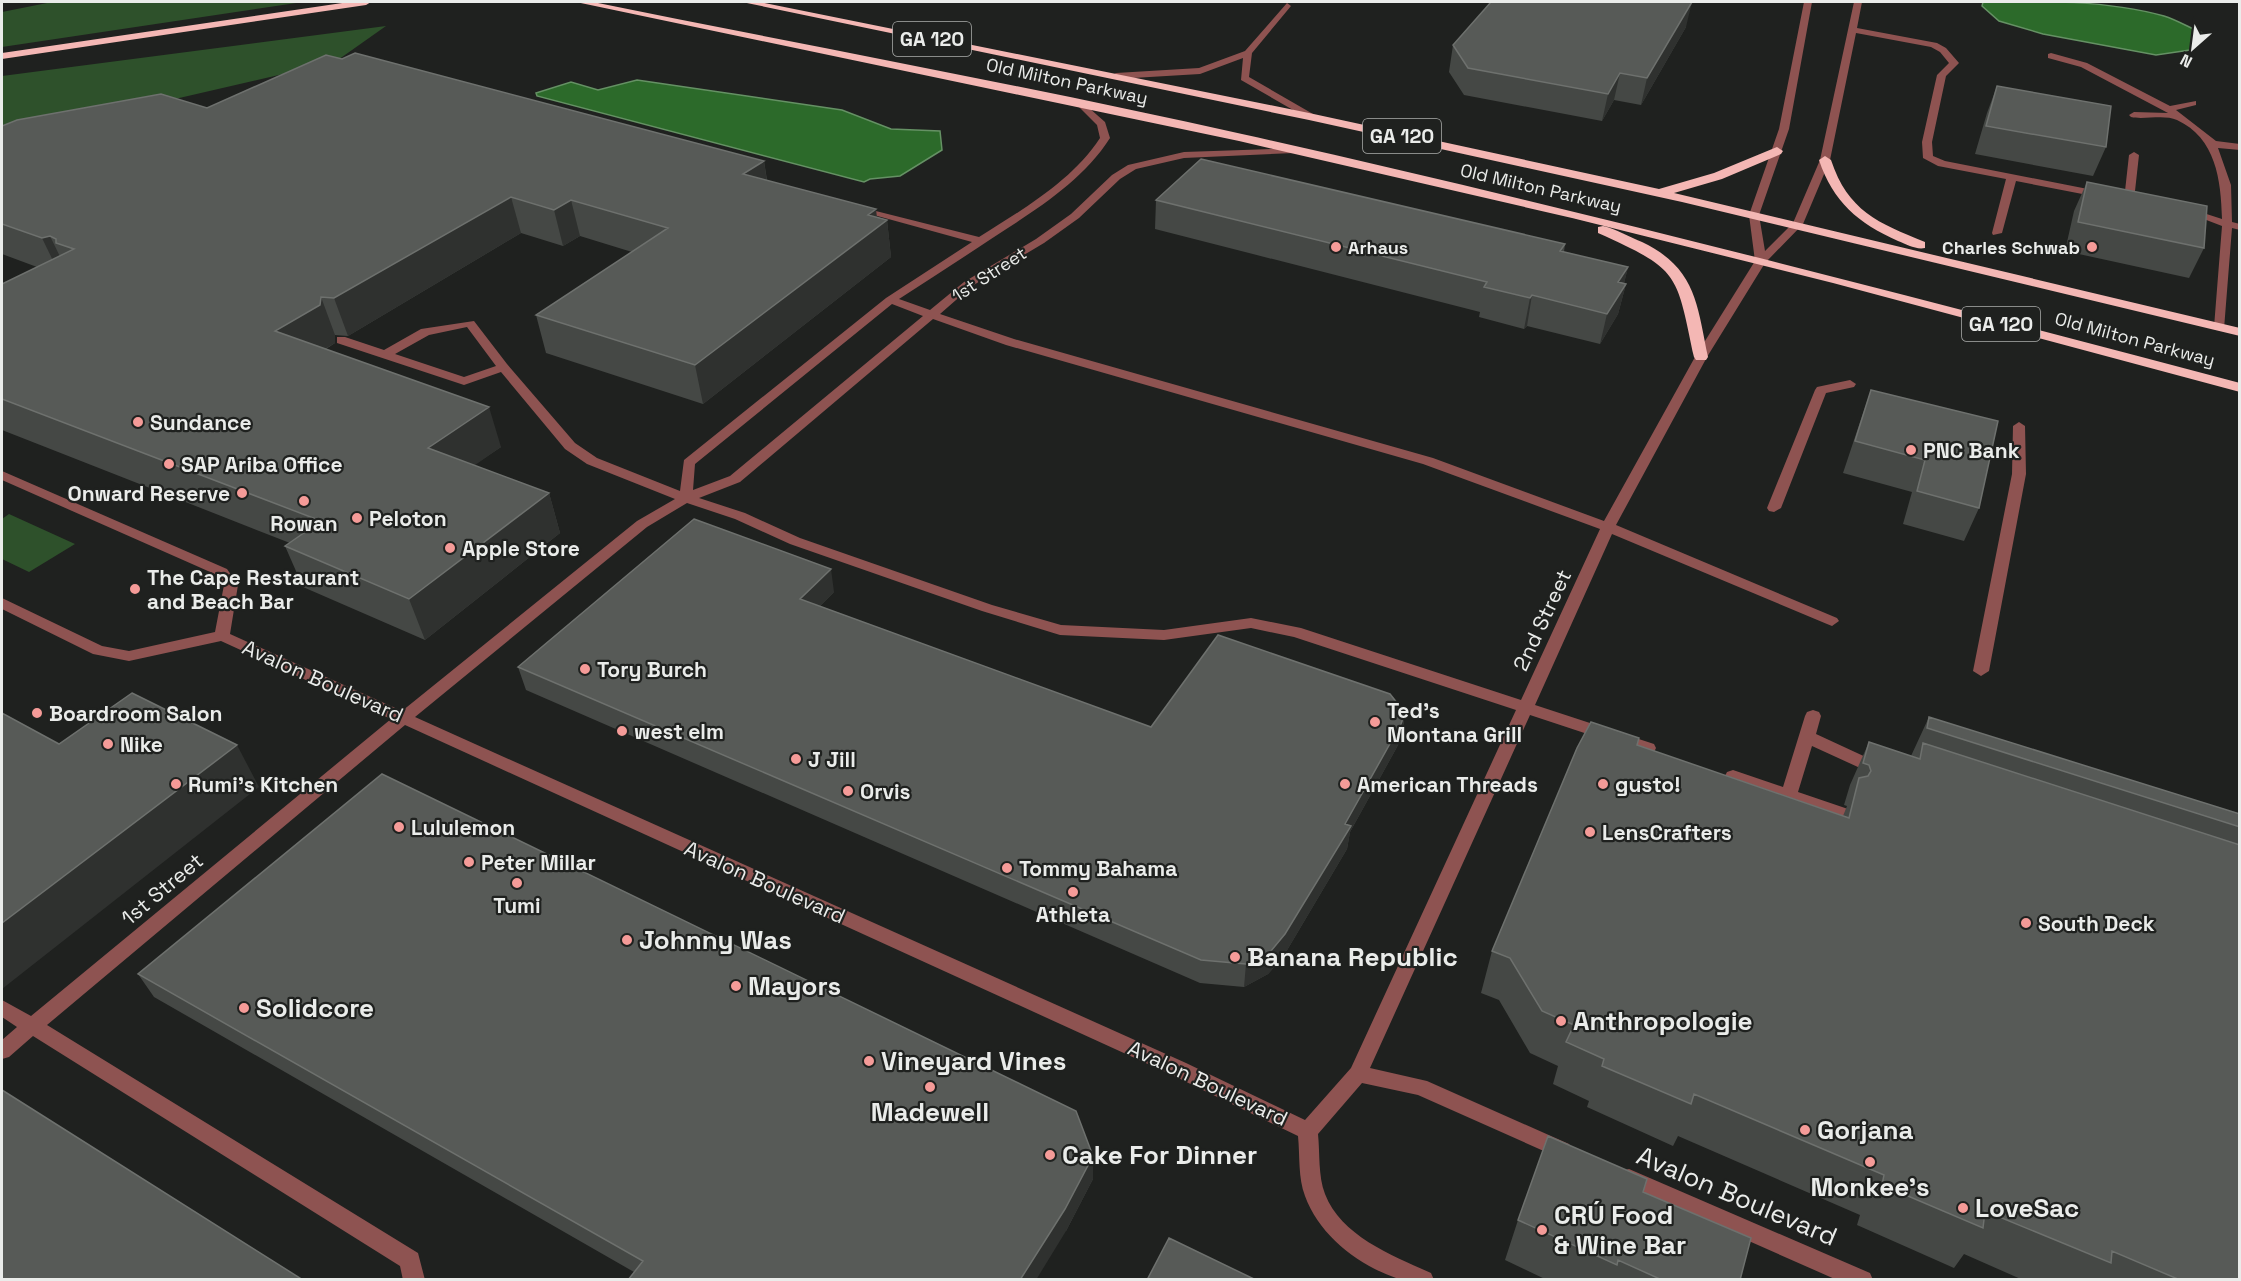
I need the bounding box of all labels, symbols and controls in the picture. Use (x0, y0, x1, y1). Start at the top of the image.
north arrow (2163, 18, 2223, 78)
road number: GA 120 (893, 22, 971, 56)
text: N (2177, 49, 2196, 73)
street label: Old Milton Parkway (984, 53, 1150, 109)
road number: GA 120 (1363, 119, 1441, 153)
street label: Old Milton Parkway (1458, 158, 1624, 218)
place label: Arhaus (1348, 236, 1408, 259)
place label: Charles Schwab (1942, 236, 2080, 259)
marker: Arhaus (1329, 240, 1343, 254)
marker: Charles Schwab (2085, 240, 2099, 254)
street label: 1st Street (947, 241, 1031, 307)
road number: GA 120 (1962, 307, 2040, 341)
street label: Old Milton Parkway (2053, 307, 2217, 371)
place label: Sundance (150, 409, 252, 436)
marker: Sundance (131, 415, 145, 429)
place label: PNC Bank (1923, 437, 2020, 464)
marker: PNC Bank (1904, 443, 1918, 457)
place label: SAP Ariba Office (181, 451, 343, 478)
marker: SAP Ariba Office (162, 457, 176, 471)
place label: Onward Reserve (67, 480, 230, 507)
marker: Onward Reserve (235, 486, 249, 500)
marker: Rowan (297, 494, 311, 508)
place label: Peloton (369, 505, 447, 532)
place label: Rowan (270, 510, 338, 537)
marker: Peloton (350, 511, 364, 525)
place label: Apple Store (462, 535, 580, 562)
marker: Apple Store (443, 541, 457, 555)
place label: The Cape Restaurant and Beach Bar (147, 564, 359, 615)
street label: 2nd Street (1507, 565, 1577, 675)
marker: The Cape Restaurant and Beach Bar (128, 582, 142, 596)
street label: Avalon Boulevard (238, 633, 408, 729)
place label: Tory Burch (597, 656, 707, 683)
marker: Tory Burch (578, 662, 592, 676)
place label: Ted's Montana Grill (1387, 697, 1522, 748)
place label: Boardroom Salon (49, 700, 222, 727)
marker: Boardroom Salon (30, 706, 44, 720)
marker: Ted's Montana Grill (1368, 715, 1382, 729)
place label: west elm (634, 718, 724, 745)
marker: west elm (615, 724, 629, 738)
place label: Nike (120, 731, 163, 758)
marker: Nike (101, 737, 115, 751)
place label: J Jill (808, 746, 856, 773)
marker: J Jill (789, 752, 803, 766)
place label: Rumi's Kitchen (188, 771, 338, 798)
place label: American Threads (1357, 771, 1538, 798)
place label: gusto! (1615, 771, 1680, 798)
marker: Rumi's Kitchen (169, 777, 183, 791)
marker: American Threads (1338, 777, 1352, 791)
marker: gusto! (1596, 777, 1610, 791)
place label: Orvis (860, 778, 911, 805)
marker: Orvis (841, 784, 855, 798)
place label: Lululemon (411, 814, 515, 841)
place label: LensCrafters (1602, 819, 1732, 846)
marker: Lululemon (392, 820, 406, 834)
marker: LensCrafters (1583, 825, 1597, 839)
street label: Avalon Boulevard (680, 834, 850, 930)
street label: 1st Street (115, 847, 209, 931)
place label: Peter Millar (481, 849, 596, 876)
marker: Peter Millar (462, 855, 476, 869)
place label: Tommy Bahama (1019, 855, 1177, 882)
marker: Tommy Bahama (1000, 861, 1014, 875)
marker: Tumi (510, 876, 524, 890)
marker: Athleta (1066, 885, 1080, 899)
place label: Tumi (493, 892, 541, 919)
place label: Athleta (1036, 901, 1110, 928)
place label: South Deck (2038, 910, 2155, 937)
marker: South Deck (2019, 916, 2033, 930)
place label: Johnny Was (639, 923, 792, 957)
marker: Johnny Was (620, 933, 634, 947)
place label: Banana Republic (1247, 940, 1458, 974)
marker: Banana Republic (1228, 950, 1242, 964)
place label: Mayors (748, 969, 841, 1003)
marker: Mayors (729, 979, 743, 993)
place label: Solidcore (256, 991, 374, 1025)
marker: Solidcore (237, 1001, 251, 1015)
place label: Anthropologie (1573, 1004, 1753, 1038)
marker: Anthropologie (1554, 1014, 1568, 1028)
street label: Avalon Boulevard (1124, 1034, 1292, 1132)
place label: Vineyard Vines (881, 1044, 1066, 1078)
marker: Vineyard Vines (862, 1054, 876, 1068)
marker: Madewell (923, 1080, 937, 1094)
place label: Madewell (871, 1095, 989, 1129)
place label: Gorjana (1817, 1113, 1913, 1147)
marker: Gorjana (1798, 1123, 1812, 1137)
place label: Cake For Dinner (1062, 1138, 1257, 1172)
street label: Avalon Boulevard (1632, 1138, 1842, 1254)
marker: Cake For Dinner (1043, 1148, 1057, 1162)
marker: Monkee's (1863, 1155, 1877, 1169)
place label: Monkee's (1810, 1170, 1930, 1204)
place label: LoveSac (1975, 1191, 2079, 1225)
place label: CRÚ Food & Wine Bar (1554, 1198, 1686, 1262)
marker: LoveSac (1956, 1201, 1970, 1215)
marker: CRÚ Food & Wine Bar (1535, 1223, 1549, 1237)

